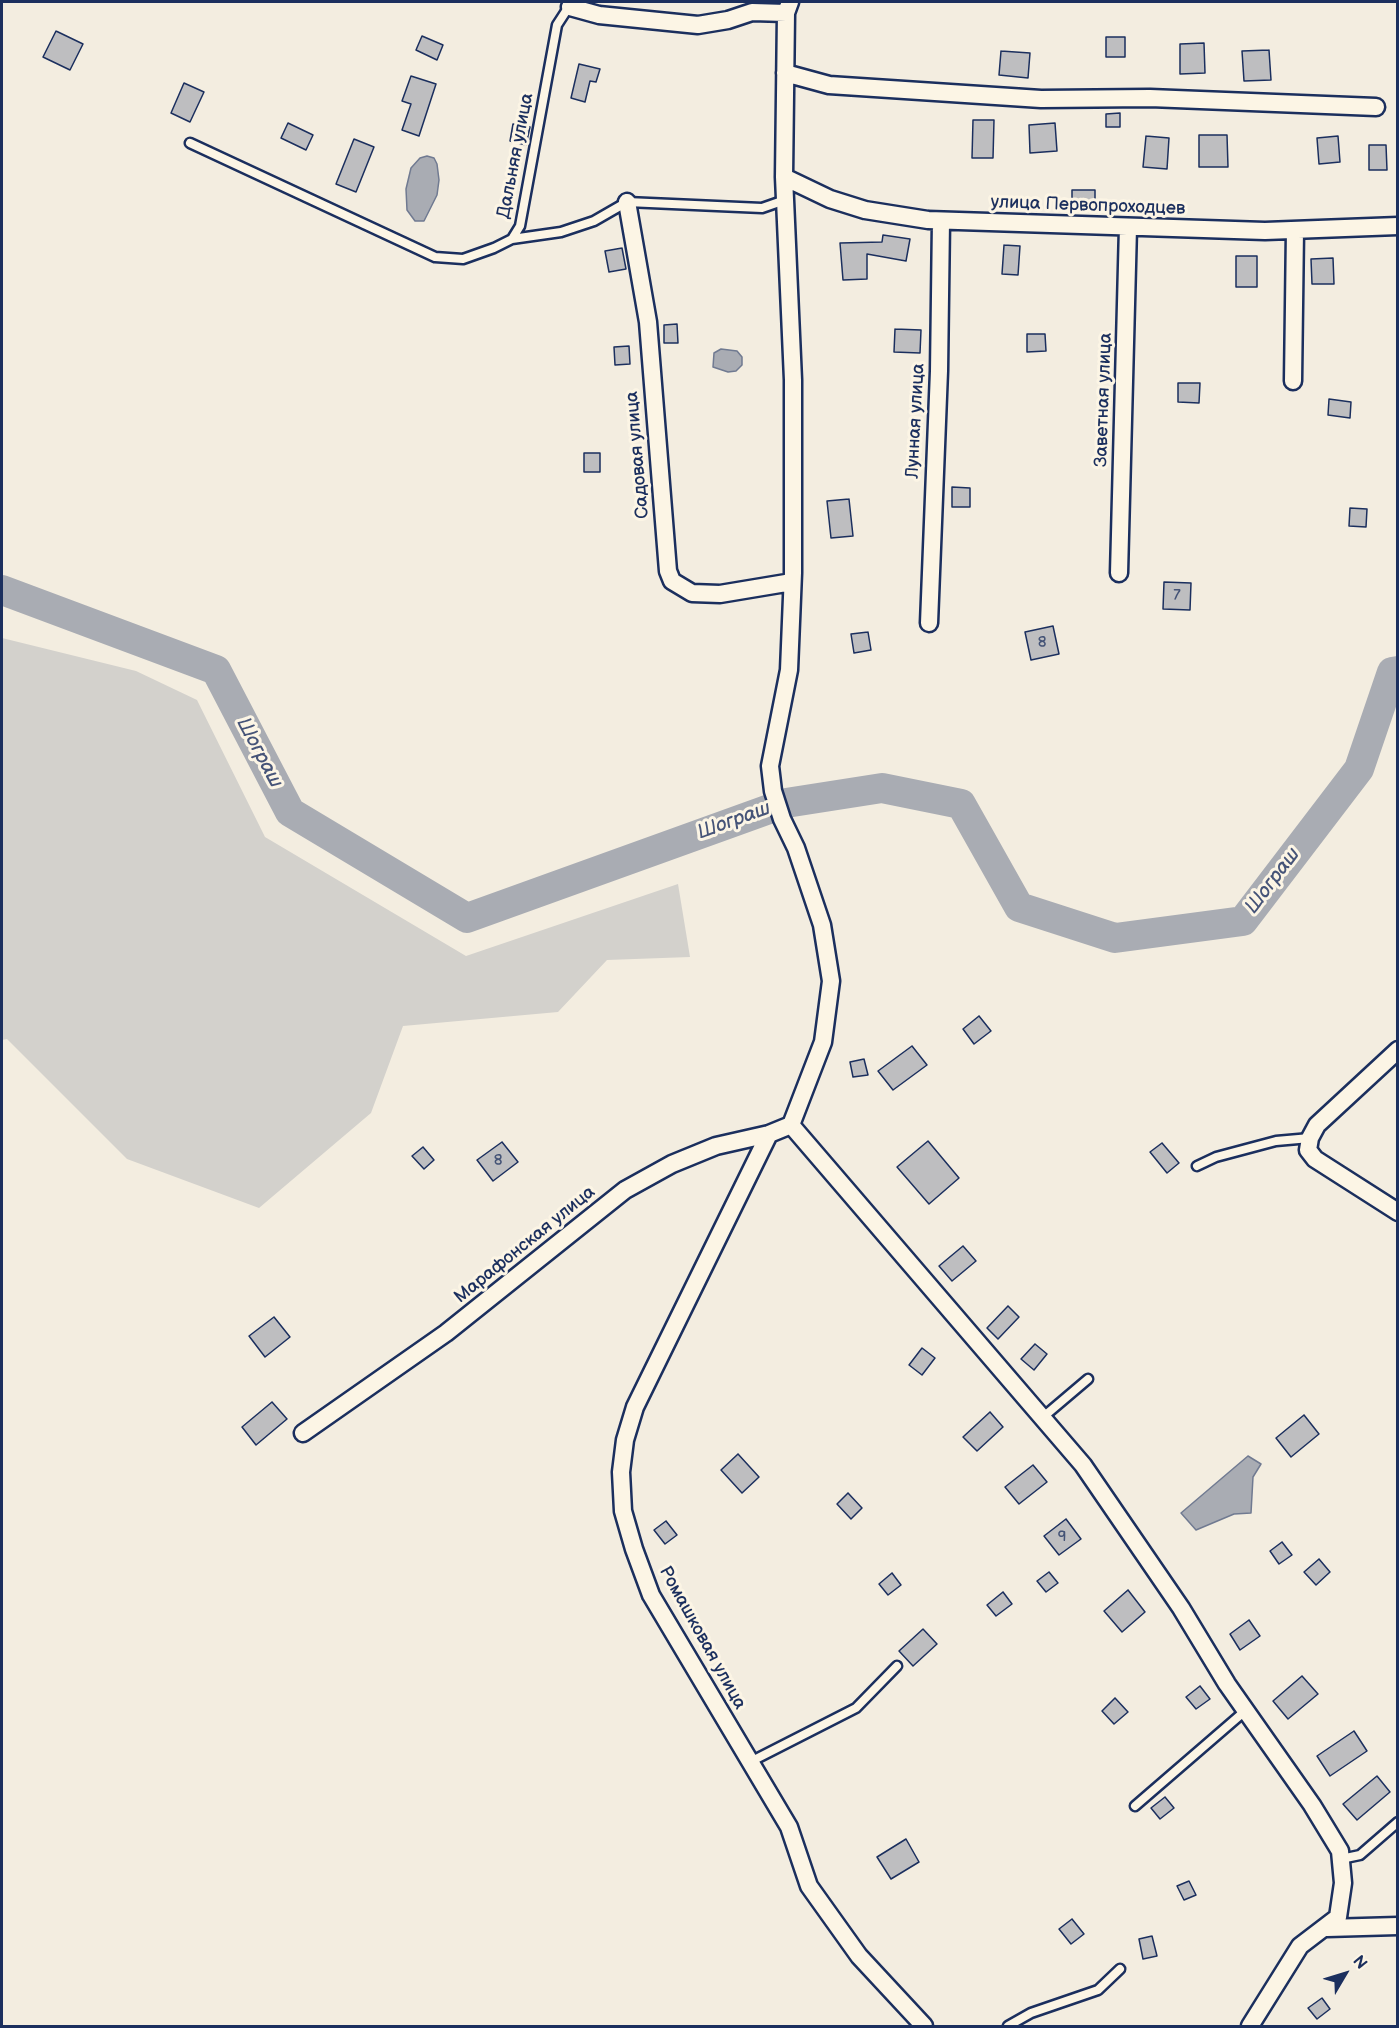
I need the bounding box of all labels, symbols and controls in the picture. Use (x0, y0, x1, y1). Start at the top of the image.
street label: Дальняя улица (493, 91, 539, 221)
street label: улица Первопроходцев (990, 192, 1186, 220)
street label: Заветная улица (1091, 332, 1117, 468)
street label: Лунная улица (902, 363, 930, 479)
street label: Садовая улица (622, 390, 654, 520)
house number: 7 (1173, 587, 1181, 605)
house number: 8 (1038, 634, 1046, 652)
water label: Шограш (231, 714, 287, 792)
water label: Шограш (694, 797, 774, 845)
water label: Шограш (1241, 843, 1305, 919)
house number: 8 (494, 1152, 502, 1170)
street label: Марафонская улица (450, 1182, 600, 1308)
house number: 9 (1058, 1528, 1066, 1546)
street label: Ромашковая улица (654, 1563, 750, 1713)
north arrow (1315, 1944, 1375, 2004)
text: N (1348, 1952, 1371, 1973)

